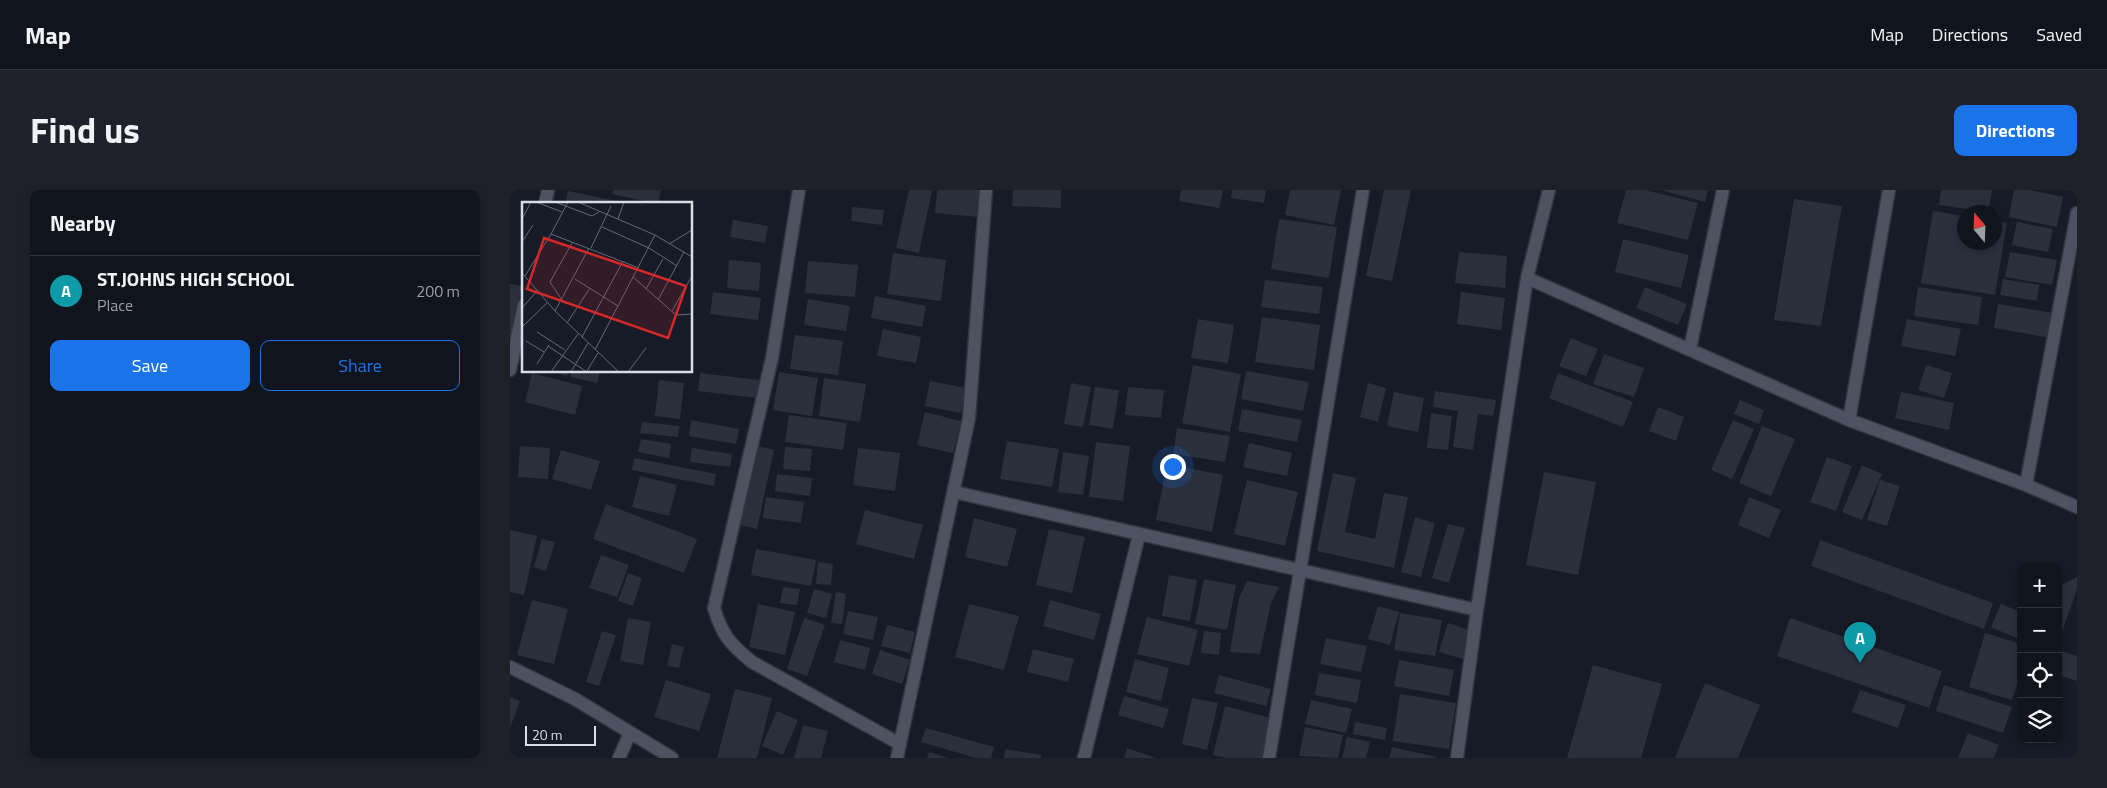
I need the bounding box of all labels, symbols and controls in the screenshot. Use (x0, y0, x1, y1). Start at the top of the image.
text: Map (25, 17, 71, 53)
text: Map (1870, 21, 1904, 48)
text: Directions (1932, 21, 2008, 48)
text: Saved (2036, 21, 2082, 48)
text: Find us (30, 103, 140, 157)
button: Directions (1954, 105, 2077, 156)
inset map (522, 202, 692, 372)
north arrow (1957, 205, 2002, 250)
text: Nearby (50, 207, 115, 239)
text: ST.JOHNS HIGH SCHOOL (97, 264, 294, 293)
text: A (61, 279, 71, 303)
text: 200 m (416, 279, 460, 303)
text: Place (97, 293, 133, 317)
button: Save (50, 340, 250, 391)
button: Share (260, 340, 460, 391)
your location (1160, 454, 1186, 480)
map controls (2017, 563, 2062, 743)
button: + (2017, 563, 2062, 608)
button: − (2017, 608, 2062, 653)
pin: A (1844, 622, 1876, 663)
button: locate (2017, 653, 2062, 698)
button: layers (2017, 698, 2062, 743)
scale bar (525, 723, 596, 746)
text: 20 m (532, 724, 562, 745)

